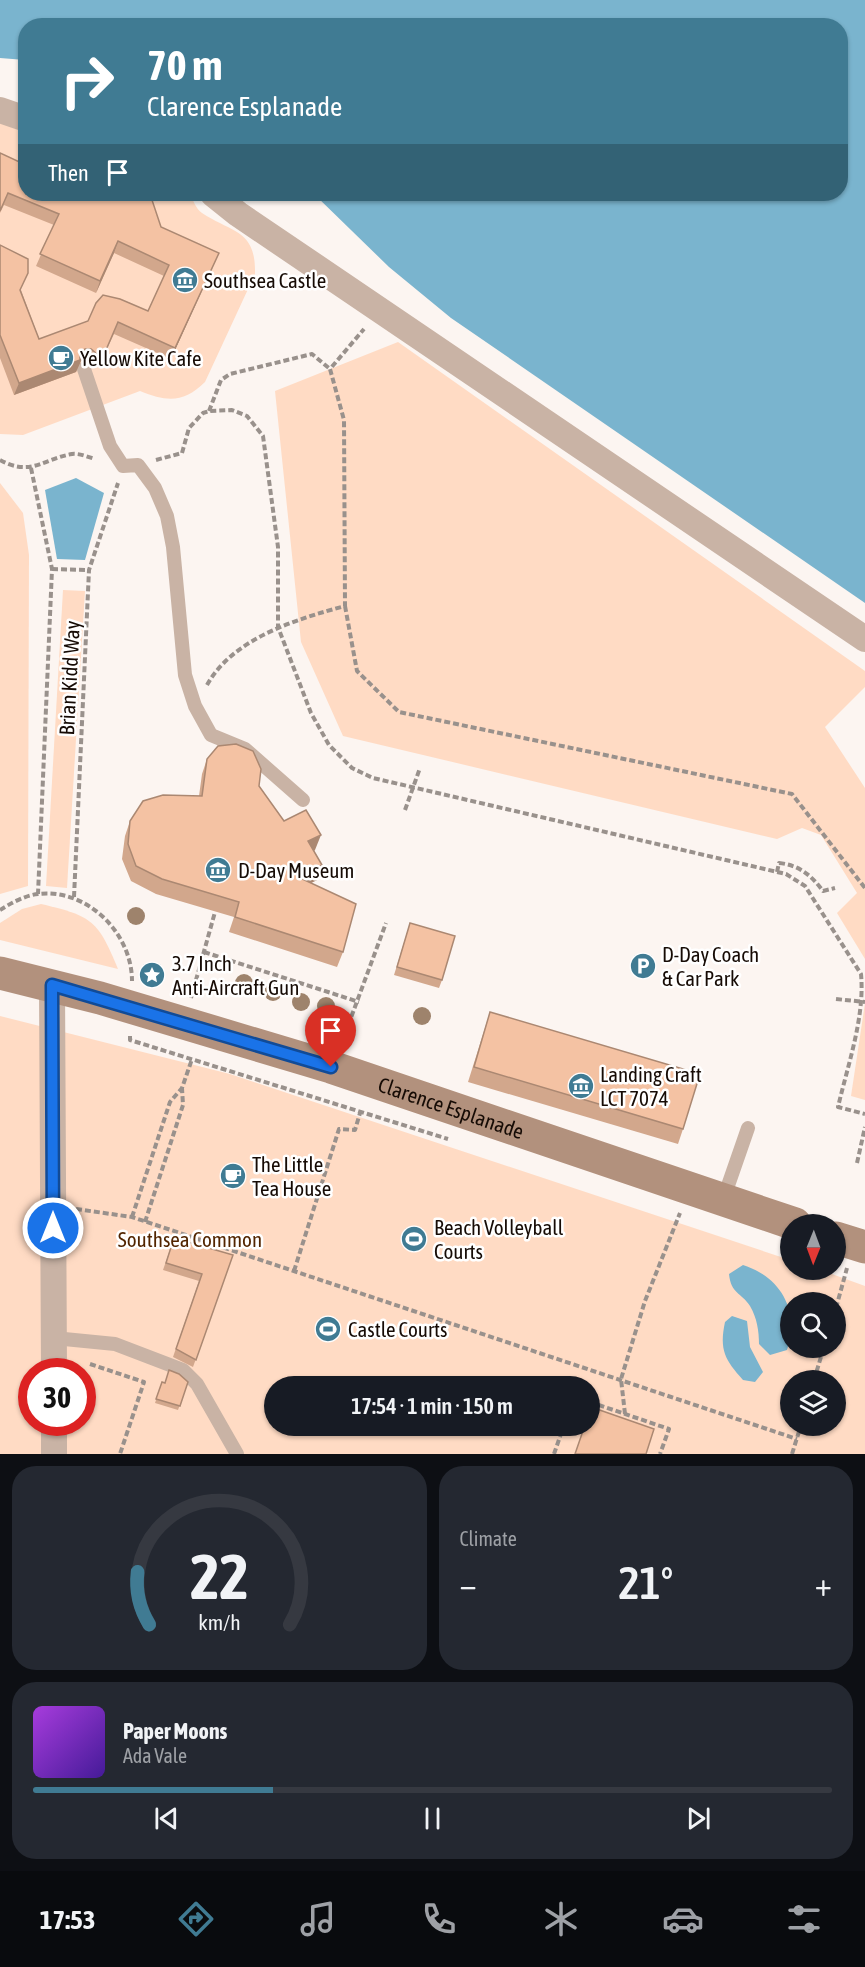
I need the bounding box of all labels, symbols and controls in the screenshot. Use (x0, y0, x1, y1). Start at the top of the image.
text: 70 m (147, 41, 222, 89)
icon: right (48, 42, 126, 120)
text: Clarence Esplanade (147, 91, 342, 122)
icon: arrive (101, 156, 134, 189)
text: Then (48, 160, 89, 186)
museum icon: Southsea Castle (170, 265, 200, 295)
place label: Southsea Castle (204, 268, 326, 292)
cafe icon: Yellow Kite Cafe (46, 343, 76, 373)
place label: Yellow Kite Cafe (80, 346, 202, 370)
street label: Brian Kidd Way (54, 620, 84, 736)
museum icon: D-Day Museum (203, 855, 233, 885)
place label: D-Day Museum (238, 858, 355, 882)
place label: D-Day Coach & Car Park (662, 942, 759, 990)
place label: 3.7 Inch Anti-Aircraft Gun (172, 951, 299, 999)
parking icon: D-Day Coach & Car Park (628, 951, 658, 981)
place icon: 3.7 Inch Anti-Aircraft Gun (137, 960, 167, 990)
pin (305, 1005, 356, 1067)
icon: arrive (314, 1014, 347, 1047)
place label: Landing Craft LCT 7074 (600, 1062, 702, 1110)
museum icon: Landing Craft LCT 7074 (566, 1071, 596, 1101)
street label: Clarence Esplanade (375, 1072, 527, 1143)
place label: The Little Tea House (252, 1152, 331, 1200)
cafe icon: The Little Tea House (218, 1161, 248, 1191)
position arrow (21, 1196, 85, 1260)
north arrow (780, 1214, 846, 1280)
map controls (780, 1214, 846, 1436)
place label: Beach Volleyball Courts (434, 1215, 564, 1263)
sports icon: Beach Volleyball Courts (399, 1224, 429, 1254)
park label: Southsea Common (118, 1227, 262, 1251)
button: search (780, 1292, 846, 1358)
sports icon: Castle Courts (313, 1314, 343, 1344)
place label: Castle Courts (348, 1317, 447, 1341)
speed limit sign: 30 (18, 1358, 96, 1436)
button: layers (780, 1370, 846, 1436)
text: 17:54 · 1 min · 150 m (351, 1393, 513, 1419)
text: Climate (460, 1527, 517, 1550)
text: 22 (190, 1541, 249, 1612)
text: 21° (618, 1557, 673, 1609)
text: − (460, 1565, 477, 1603)
text: + (815, 1565, 832, 1603)
text: km/h (198, 1610, 241, 1635)
text: Paper Moons (123, 1718, 227, 1744)
text: Ada Vale (123, 1744, 187, 1767)
icon: previous (150, 1802, 183, 1835)
icon: pause (416, 1802, 449, 1835)
icon: next (682, 1802, 715, 1835)
icon: directions (175, 1898, 217, 1940)
icon: music (297, 1898, 339, 1940)
icon: phone (418, 1898, 460, 1940)
icon: climate (540, 1898, 582, 1940)
icon: car (662, 1898, 704, 1940)
icon: filters (783, 1898, 825, 1940)
text: 17:53 (40, 1904, 95, 1935)

